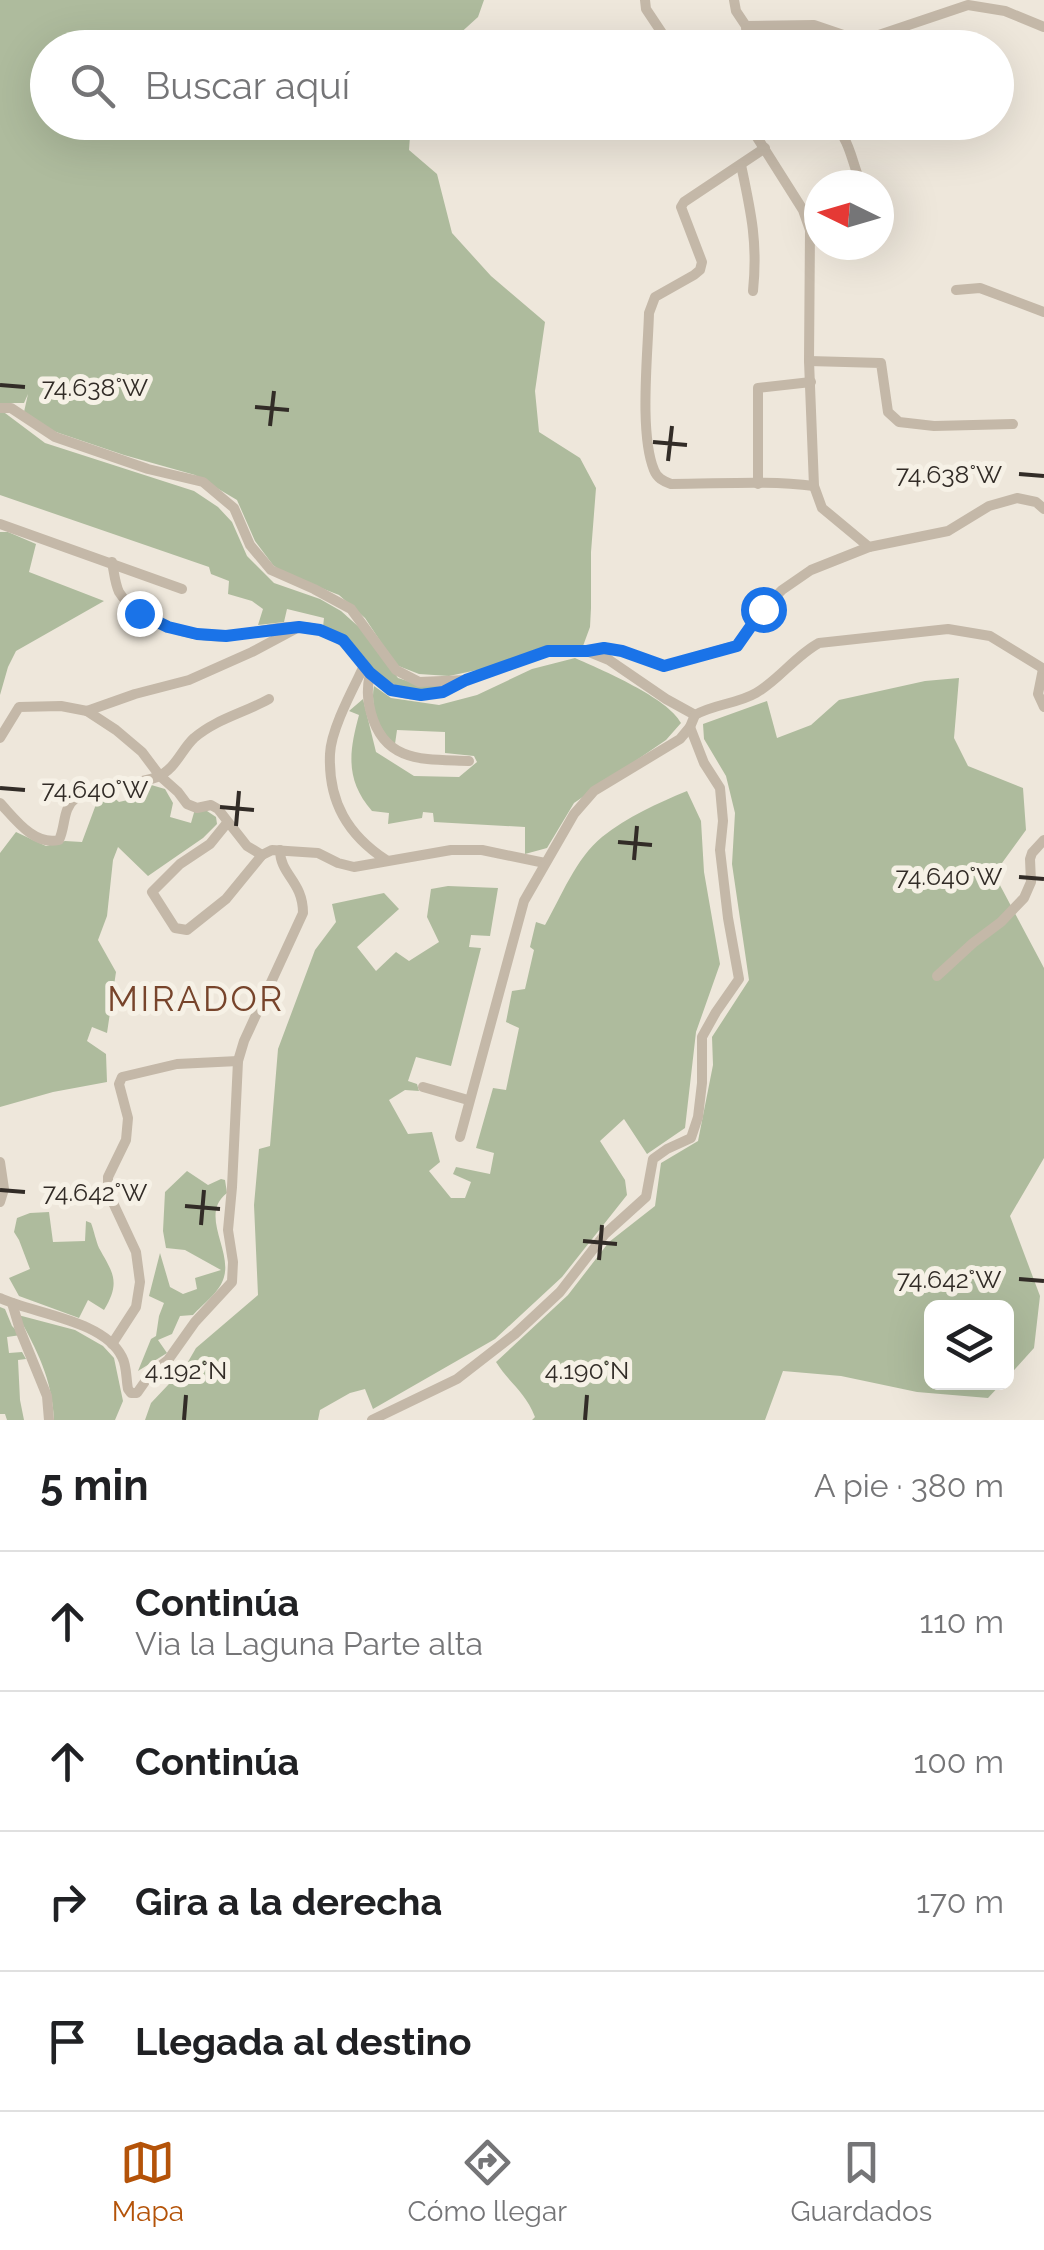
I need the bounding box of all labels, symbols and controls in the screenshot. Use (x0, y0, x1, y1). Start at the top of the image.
search box (30, 30, 1014, 140)
icon: search (65, 58, 120, 113)
text: Buscar aquí (145, 63, 350, 108)
north arrow (804, 170, 894, 260)
text: 74.638°W (42, 372, 148, 402)
text: 74.638°W (896, 459, 1002, 489)
route start (741, 587, 787, 633)
route end (117, 591, 163, 637)
text: 74.640°W (42, 774, 148, 804)
text: 74.640°W (896, 861, 1002, 891)
district label: MIRADOR (107, 978, 285, 1019)
text: 74.642°W (43, 1177, 147, 1207)
text: 74.642°W (897, 1264, 1001, 1294)
map controls (924, 1300, 1014, 1390)
button: layers (924, 1300, 1014, 1390)
text: 4.192°N (145, 1355, 227, 1385)
text: 4.190°N (545, 1355, 629, 1385)
text: 5 min (40, 1461, 149, 1510)
text: A pie · 380 m (814, 1467, 1004, 1504)
text: Continúa (135, 1580, 299, 1625)
icon: ahead (40, 1594, 95, 1649)
text: 110 m (919, 1603, 1004, 1640)
text: Via la Laguna Parte alta (135, 1625, 483, 1662)
icon: ahead (40, 1734, 95, 1789)
text: Continúa (135, 1739, 299, 1784)
text: 100 m (914, 1743, 1004, 1780)
icon: right (40, 1874, 95, 1929)
text: Gira a la derecha (135, 1879, 442, 1924)
text: 170 m (916, 1883, 1004, 1920)
icon: arrive (40, 2014, 95, 2069)
text: Llegada al destino (135, 2019, 472, 2064)
tab: Mapa (112, 2135, 184, 2228)
tab: Cómo llegar (408, 2135, 567, 2228)
tab: Guardados (791, 2135, 932, 2228)

